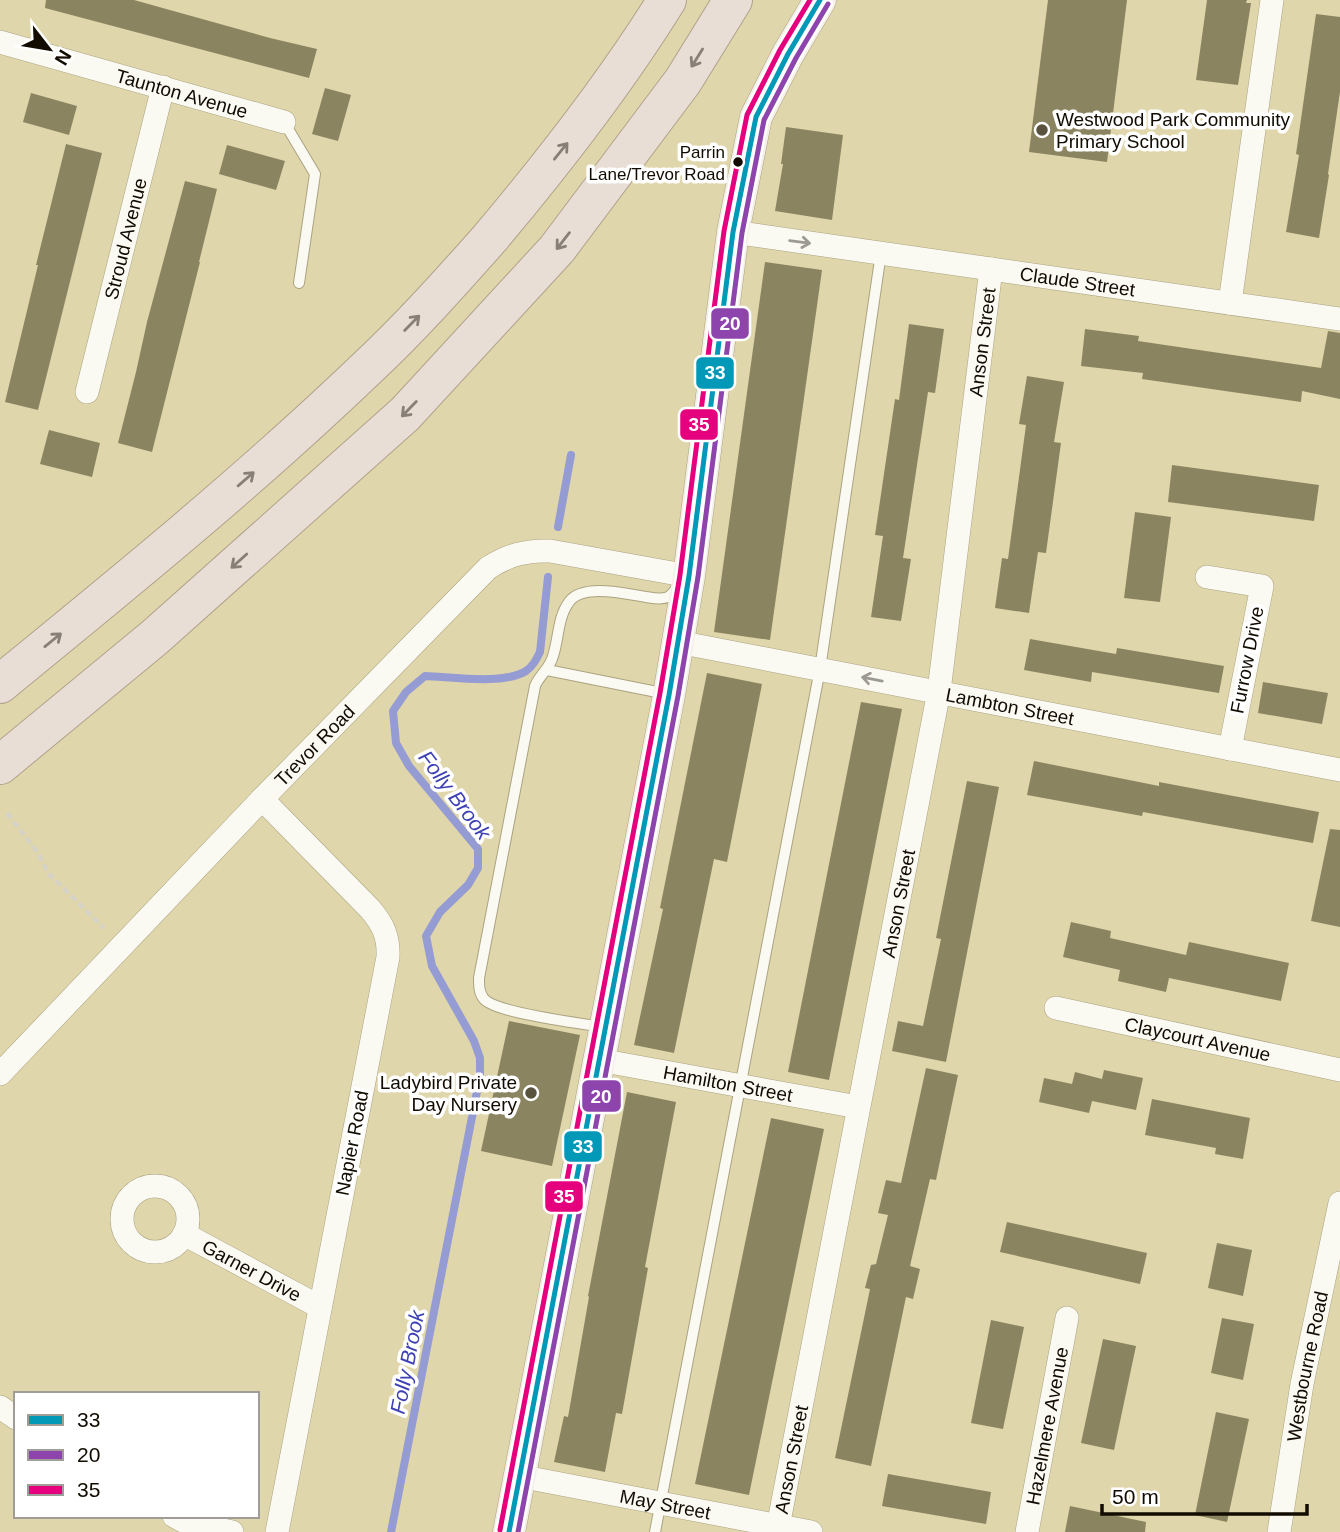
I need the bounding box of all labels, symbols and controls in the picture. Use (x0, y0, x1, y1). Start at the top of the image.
north arrow (14, 14, 84, 84)
text: N (51, 46, 76, 69)
one-way arrow (689, 48, 704, 67)
street label: Taunton Avenue (114, 65, 250, 122)
place label: Westwood Park Community Primary School (1056, 109, 1291, 152)
marker: Westwood Park Community Primary School (1034, 122, 1050, 138)
one-way arrow (553, 143, 569, 161)
place label: Parrin Lane/Trevor Road (589, 143, 725, 184)
marker: Parrin Lane/Trevor Road (731, 155, 745, 169)
street label: Stroud Avenue (100, 176, 150, 302)
one-way arrow (555, 232, 570, 250)
one-way arrow (789, 235, 811, 248)
street label: Claude Street (1018, 263, 1137, 300)
street label: Anson Street (965, 286, 999, 398)
line badge: 20 (710, 307, 750, 340)
text: 20 (719, 313, 741, 334)
one-way arrow (403, 315, 420, 332)
line badge: 33 (695, 356, 735, 390)
text: 33 (704, 362, 726, 383)
one-way arrow (400, 400, 417, 417)
line badge: 35 (679, 408, 719, 441)
text: 35 (688, 414, 710, 435)
one-way arrow (237, 470, 254, 487)
one-way arrow (231, 553, 249, 569)
street label: Furrow Drive (1226, 605, 1268, 715)
one-way arrow (43, 633, 61, 648)
one-way arrow (861, 671, 884, 685)
street label: Lambton Street (944, 684, 1076, 729)
street label: Trevor Road (270, 700, 359, 790)
water label: Folly Brook (414, 746, 497, 845)
street label: Anson Street (877, 847, 919, 960)
street label: Claycourt Avenue (1123, 1013, 1273, 1065)
street label: Hamilton Street (662, 1061, 795, 1106)
place label: Ladybird Private Day Nursery (380, 1072, 517, 1115)
line badge: 20 (581, 1079, 622, 1113)
marker: Ladybird Private Day Nursery (523, 1085, 539, 1101)
text: 20 (590, 1086, 612, 1107)
street label: Napier Road (332, 1089, 372, 1197)
line badge: 33 (563, 1130, 603, 1163)
text: 33 (572, 1136, 594, 1157)
line badge: 35 (544, 1180, 584, 1213)
text: 35 (553, 1186, 575, 1207)
street label: Garner Drive (199, 1235, 305, 1305)
street label: Westbourne Road (1283, 1289, 1332, 1443)
water label: Folly Brook (386, 1307, 429, 1416)
street label: Hazelmere Avenue (1022, 1345, 1072, 1507)
legend (14, 1392, 259, 1518)
street label: Anson Street (770, 1403, 812, 1515)
text: 33 (77, 1408, 100, 1431)
text: 20 (77, 1443, 100, 1466)
scale bar (1102, 1472, 1307, 1516)
text: 35 (77, 1478, 100, 1501)
street label: May Street (618, 1485, 713, 1523)
text: 50 m (1112, 1485, 1159, 1508)

